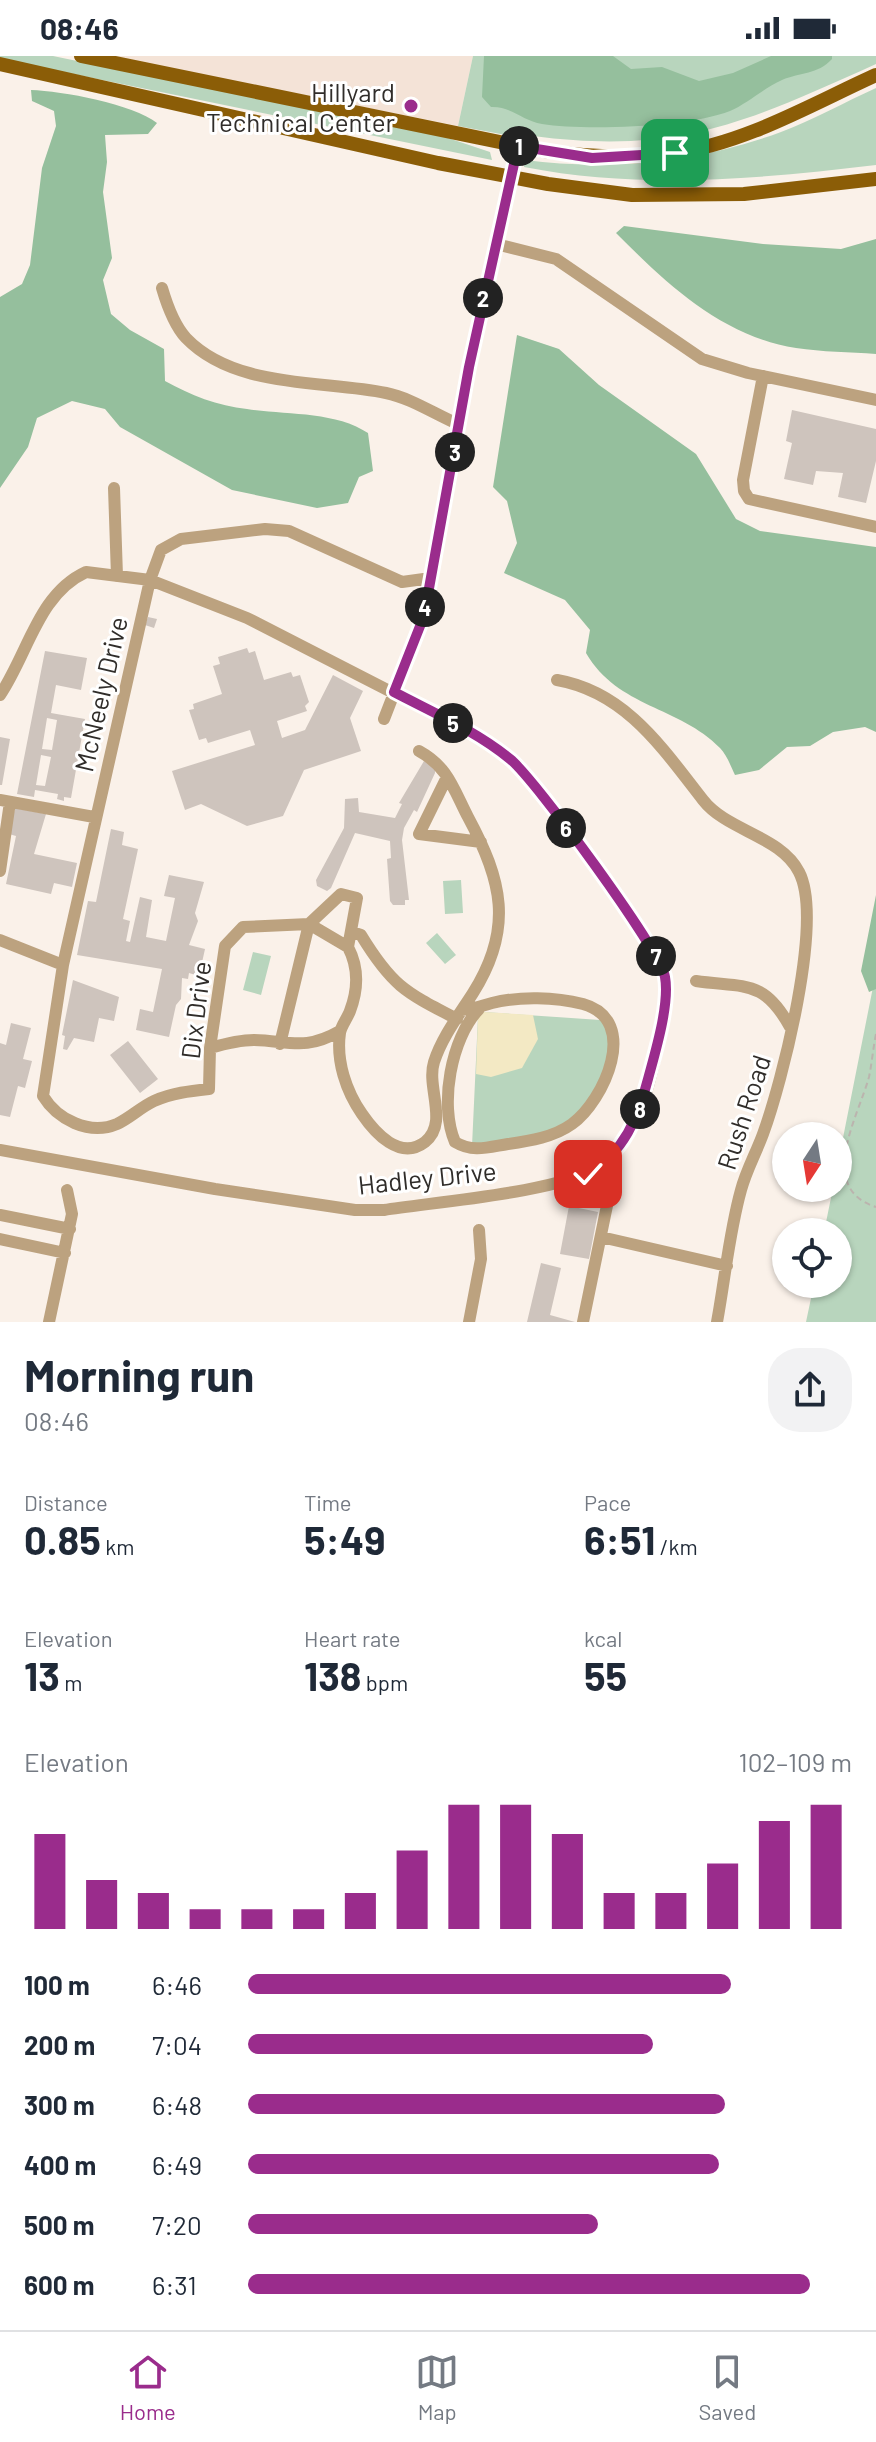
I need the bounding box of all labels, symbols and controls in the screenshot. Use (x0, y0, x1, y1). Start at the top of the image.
text: 08:46 (40, 10, 119, 46)
place label: Hillyard Technical Center (206, 76, 396, 137)
marker: Hillyard Technical Center (402, 97, 420, 115)
pin (641, 119, 709, 187)
pin: 1 (499, 126, 539, 166)
icon: arrive (653, 131, 697, 175)
text: 1 (515, 133, 523, 159)
pin: 2 (463, 278, 503, 318)
text: 2 (477, 285, 489, 311)
pin: 3 (435, 432, 475, 472)
text: 3 (449, 439, 461, 465)
pin: 4 (405, 587, 445, 627)
text: 4 (418, 594, 432, 620)
street label: McNeely Drive (67, 613, 133, 775)
pin: 5 (433, 703, 473, 743)
text: 5 (447, 710, 459, 736)
pin: 6 (546, 808, 586, 848)
text: 6 (560, 815, 572, 841)
pin: 7 (636, 936, 676, 976)
text: 7 (651, 943, 661, 969)
street label: Dix Drive (174, 959, 216, 1061)
street label: Rush Road (710, 1051, 776, 1173)
pin: 8 (620, 1089, 660, 1129)
text: 8 (634, 1096, 646, 1122)
north arrow (772, 1122, 852, 1202)
map controls (772, 1122, 852, 1298)
pin (554, 1140, 622, 1208)
icon: check (566, 1152, 610, 1196)
street label: Hadley Drive (356, 1154, 498, 1200)
button: locate (772, 1218, 852, 1298)
text: Morning run (24, 1348, 254, 1401)
button: share (768, 1348, 852, 1432)
text: 08:46 (24, 1405, 89, 1436)
text: Distance (24, 1489, 108, 1515)
text: Time (304, 1489, 352, 1515)
text: Pace (584, 1489, 631, 1515)
text: 0.85 (24, 1515, 101, 1563)
text: 5:49 (304, 1515, 386, 1563)
text: 6:51 (584, 1515, 655, 1563)
text: km (101, 1533, 134, 1559)
text: /km (655, 1533, 698, 1559)
text: Elevation (24, 1625, 113, 1651)
text: Heart rate (304, 1625, 401, 1651)
text: kcal (584, 1625, 622, 1651)
text: 13 (24, 1651, 60, 1699)
text: 138 (304, 1651, 361, 1699)
text: 55 (584, 1651, 627, 1699)
text: m (60, 1669, 82, 1695)
text: bpm (361, 1669, 408, 1695)
text: Elevation (24, 1746, 129, 1777)
text: 102–109 m (739, 1746, 852, 1777)
text: 100 m (24, 1969, 90, 2000)
text: 6:46 (152, 1969, 202, 2000)
text: 200 m (24, 2029, 95, 2060)
text: 7:04 (152, 2029, 202, 2060)
text: 300 m (24, 2089, 95, 2120)
text: 6:48 (152, 2089, 202, 2120)
text: 400 m (24, 2149, 96, 2180)
text: 6:49 (152, 2149, 202, 2180)
text: 500 m (24, 2209, 95, 2240)
text: 7:20 (152, 2209, 202, 2240)
text: 600 m (24, 2269, 95, 2300)
text: 6:31 (152, 2269, 197, 2300)
tab: Home (120, 2350, 176, 2424)
tab: Map (415, 2350, 459, 2424)
tab: Saved (699, 2350, 756, 2424)

